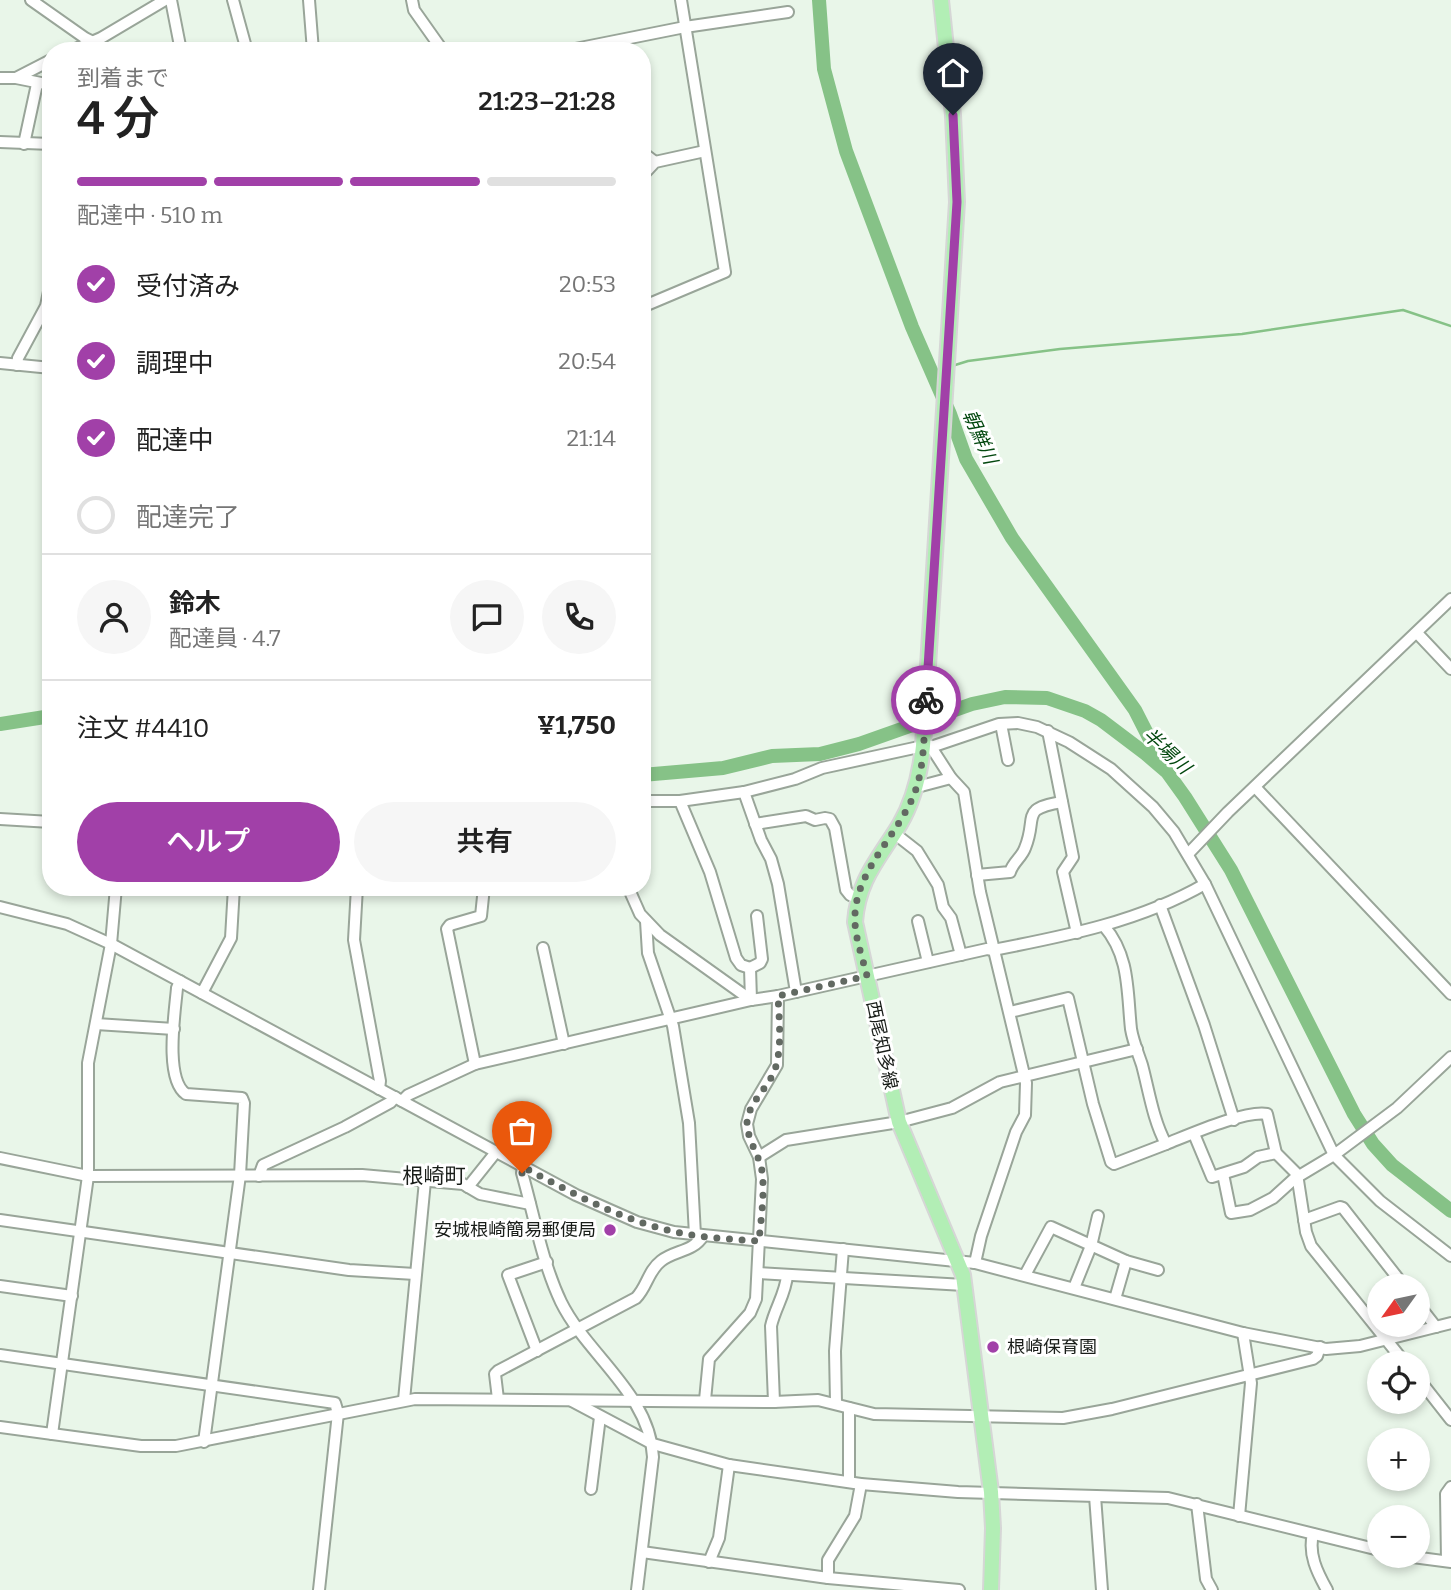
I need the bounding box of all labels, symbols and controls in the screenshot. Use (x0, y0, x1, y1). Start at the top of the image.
pin (923, 43, 983, 115)
icon: home (934, 54, 972, 92)
text: 到着まで (77, 64, 169, 92)
text: 21:23–21:28 (478, 86, 616, 117)
text: 4 分 (77, 91, 159, 146)
text: 配達中 · 510 m (77, 201, 223, 229)
icon: check (77, 265, 115, 303)
text: 20:53 (559, 270, 616, 298)
text: 受付済み (136, 271, 240, 302)
icon: check (77, 342, 115, 380)
text: 20:54 (558, 347, 616, 375)
text: 調理中 (136, 348, 214, 379)
water label: 朝鮮川 (958, 406, 1003, 470)
icon: check (77, 419, 115, 457)
text: 21:14 (567, 424, 616, 452)
text: 配達中 (136, 425, 214, 456)
text: 配達完了 (136, 502, 240, 533)
button: person (77, 580, 151, 654)
button: chat (450, 580, 524, 654)
button: phone (542, 580, 616, 654)
text: 鈴木 (169, 588, 221, 619)
text: 配達員 · 4.7 (169, 624, 281, 652)
courier (891, 665, 961, 735)
icon: bike (907, 681, 945, 719)
text: ¥1,750 (537, 710, 616, 741)
text: 注文 #4410 (77, 713, 209, 744)
water label: 半場川 (1138, 723, 1197, 780)
button: ヘルプ (77, 802, 340, 882)
button: 共有 (354, 802, 616, 882)
street label: 西尾知多線 (862, 999, 902, 1091)
pin (492, 1101, 552, 1173)
icon: bag (503, 1112, 541, 1150)
district label: 根崎町 (403, 1163, 466, 1189)
place label: 安城根崎簡易郵便局 (434, 1219, 596, 1241)
marker: 安城根崎簡易郵便局 (602, 1222, 618, 1238)
north arrow (1367, 1274, 1430, 1337)
map controls (1367, 1274, 1430, 1568)
place label: 根崎保育園 (1007, 1336, 1097, 1358)
marker: 根崎保育園 (985, 1339, 1001, 1355)
button: locate (1367, 1351, 1430, 1414)
button: + (1367, 1428, 1430, 1491)
button: − (1367, 1505, 1430, 1568)

